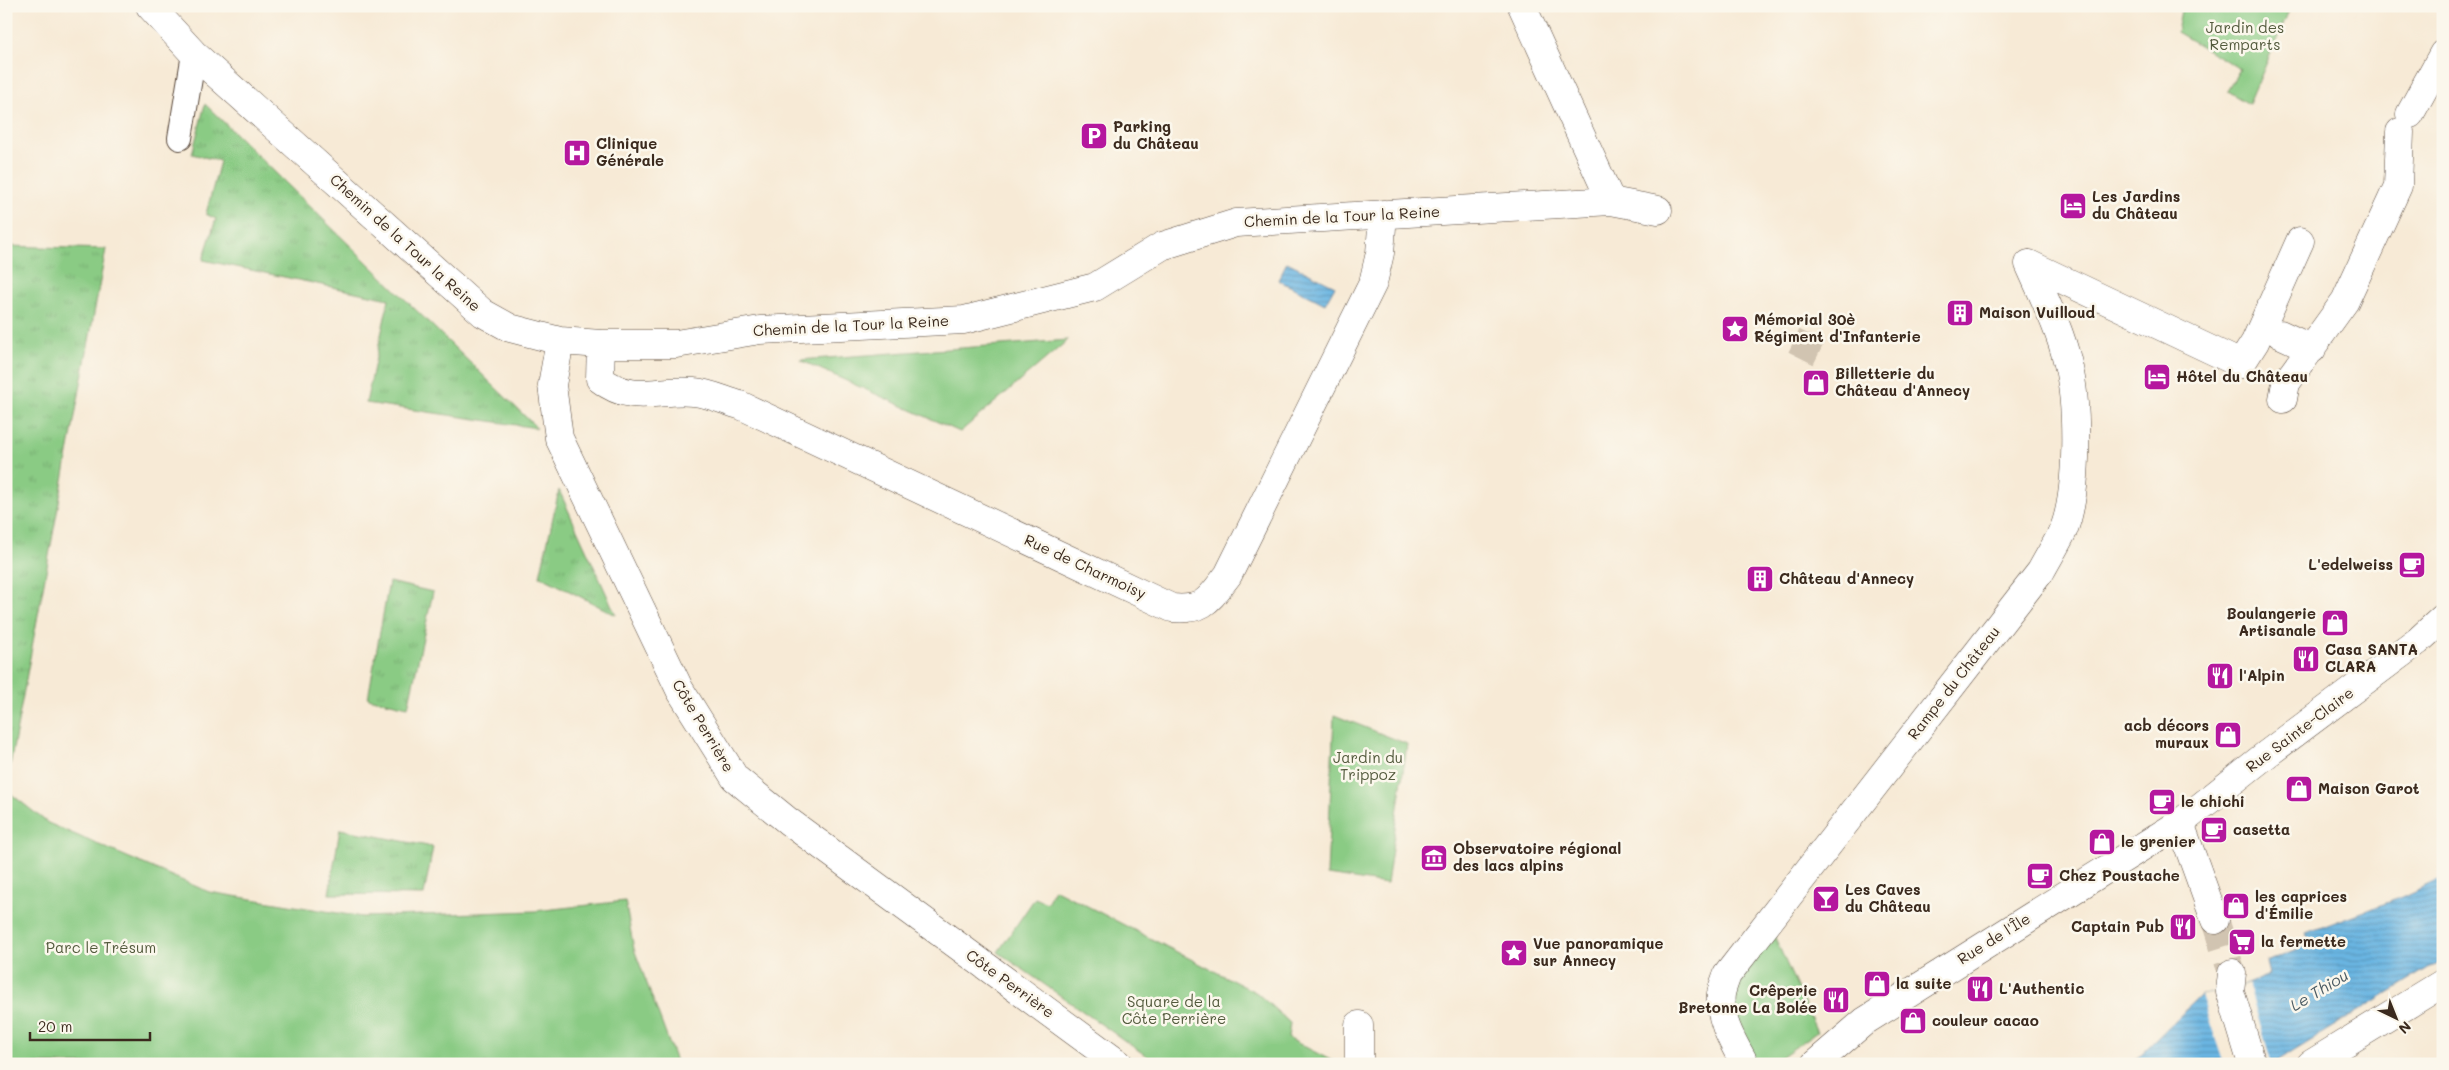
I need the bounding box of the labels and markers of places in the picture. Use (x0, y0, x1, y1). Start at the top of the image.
place label: Parking du Château (1113, 116, 1199, 153)
parking icon: Parking du Château (1079, 121, 1109, 151)
place label: Clinique Générale (596, 133, 664, 170)
hospital icon: Clinique Générale (562, 138, 592, 168)
place label: Les Jardins du Château (2092, 186, 2180, 223)
hotel icon: Les Jardins du Château (2058, 191, 2088, 221)
building icon: Maison Vuilloud (1945, 298, 1975, 328)
place label: Maison Vuilloud (1979, 302, 2095, 322)
place label: Mémorial 30è Régiment d'Infanterie (1754, 309, 1921, 346)
place icon: Mémorial 30è Régiment d'Infanterie (1720, 314, 1750, 344)
hotel icon: Hôtel du Château (2142, 362, 2172, 392)
place label: Billetterie du Château d'Annecy (1835, 363, 1970, 400)
place label: Hôtel du Château (2176, 366, 2308, 386)
shop icon: Billetterie du Château d'Annecy (1801, 368, 1831, 398)
cafe icon: L'edelweiss (2397, 550, 2427, 580)
place label: L'edelweiss (2308, 554, 2393, 574)
building icon: Château d'Annecy (1745, 564, 1775, 594)
place label: Château d'Annecy (1779, 568, 1914, 588)
place label: Boulangerie Artisanale (2227, 603, 2316, 640)
shop icon: Boulangerie Artisanale (2320, 608, 2350, 638)
place label: Casa SANTA CLARA (2325, 639, 2418, 676)
restaurant icon: Casa SANTA CLARA (2291, 644, 2321, 674)
restaurant icon: l'Alpin (2205, 661, 2235, 691)
place label: l'Alpin (2239, 665, 2285, 685)
place label: acb décors muraux (2124, 715, 2209, 752)
shop icon: acb décors muraux (2213, 720, 2243, 750)
shop icon: Maison Garot (2284, 774, 2314, 804)
place label: Maison Garot (2318, 778, 2420, 798)
cafe icon: le chichi (2147, 787, 2177, 817)
place label: le chichi (2181, 791, 2245, 811)
cafe icon: casetta (2199, 815, 2229, 845)
place label: casetta (2233, 819, 2290, 839)
shop icon: le grenier (2087, 827, 2117, 857)
place label: le grenier (2121, 831, 2196, 851)
place label: Observatoire régional des lacs alpins (1453, 838, 1621, 875)
museum icon: Observatoire régional des lacs alpins (1419, 843, 1449, 873)
cafe icon: Chez Poustache (2025, 861, 2055, 891)
place label: Chez Poustache (2059, 865, 2180, 885)
place label: Les Caves du Château (1845, 879, 1931, 916)
bar icon: Les Caves du Château (1811, 884, 1841, 914)
place label: les caprices d'Émilie (2255, 886, 2347, 923)
shop icon: les caprices d'Émilie (2221, 891, 2251, 921)
restaurant icon: Captain Pub (2168, 912, 2198, 942)
place label: Captain Pub (2071, 916, 2164, 936)
supermarket icon: la fermette (2227, 927, 2257, 957)
place label: la fermette (2261, 931, 2346, 951)
place label: Vue panoramique sur Annecy (1533, 933, 1664, 970)
place icon: Vue panoramique sur Annecy (1499, 938, 1529, 968)
shop icon: la suite (1862, 969, 1892, 999)
place label: la suite (1896, 973, 1952, 993)
restaurant icon: L'Authentic (1965, 974, 1995, 1004)
place label: L'Authentic (1999, 978, 2084, 998)
place label: Crêperie Bretonne La Bolée (1678, 980, 1817, 1017)
restaurant icon: Crêperie Bretonne La Bolée (1821, 985, 1851, 1015)
shop icon: couleur cacao (1898, 1006, 1928, 1036)
place label: couleur cacao (1932, 1010, 2039, 1030)

